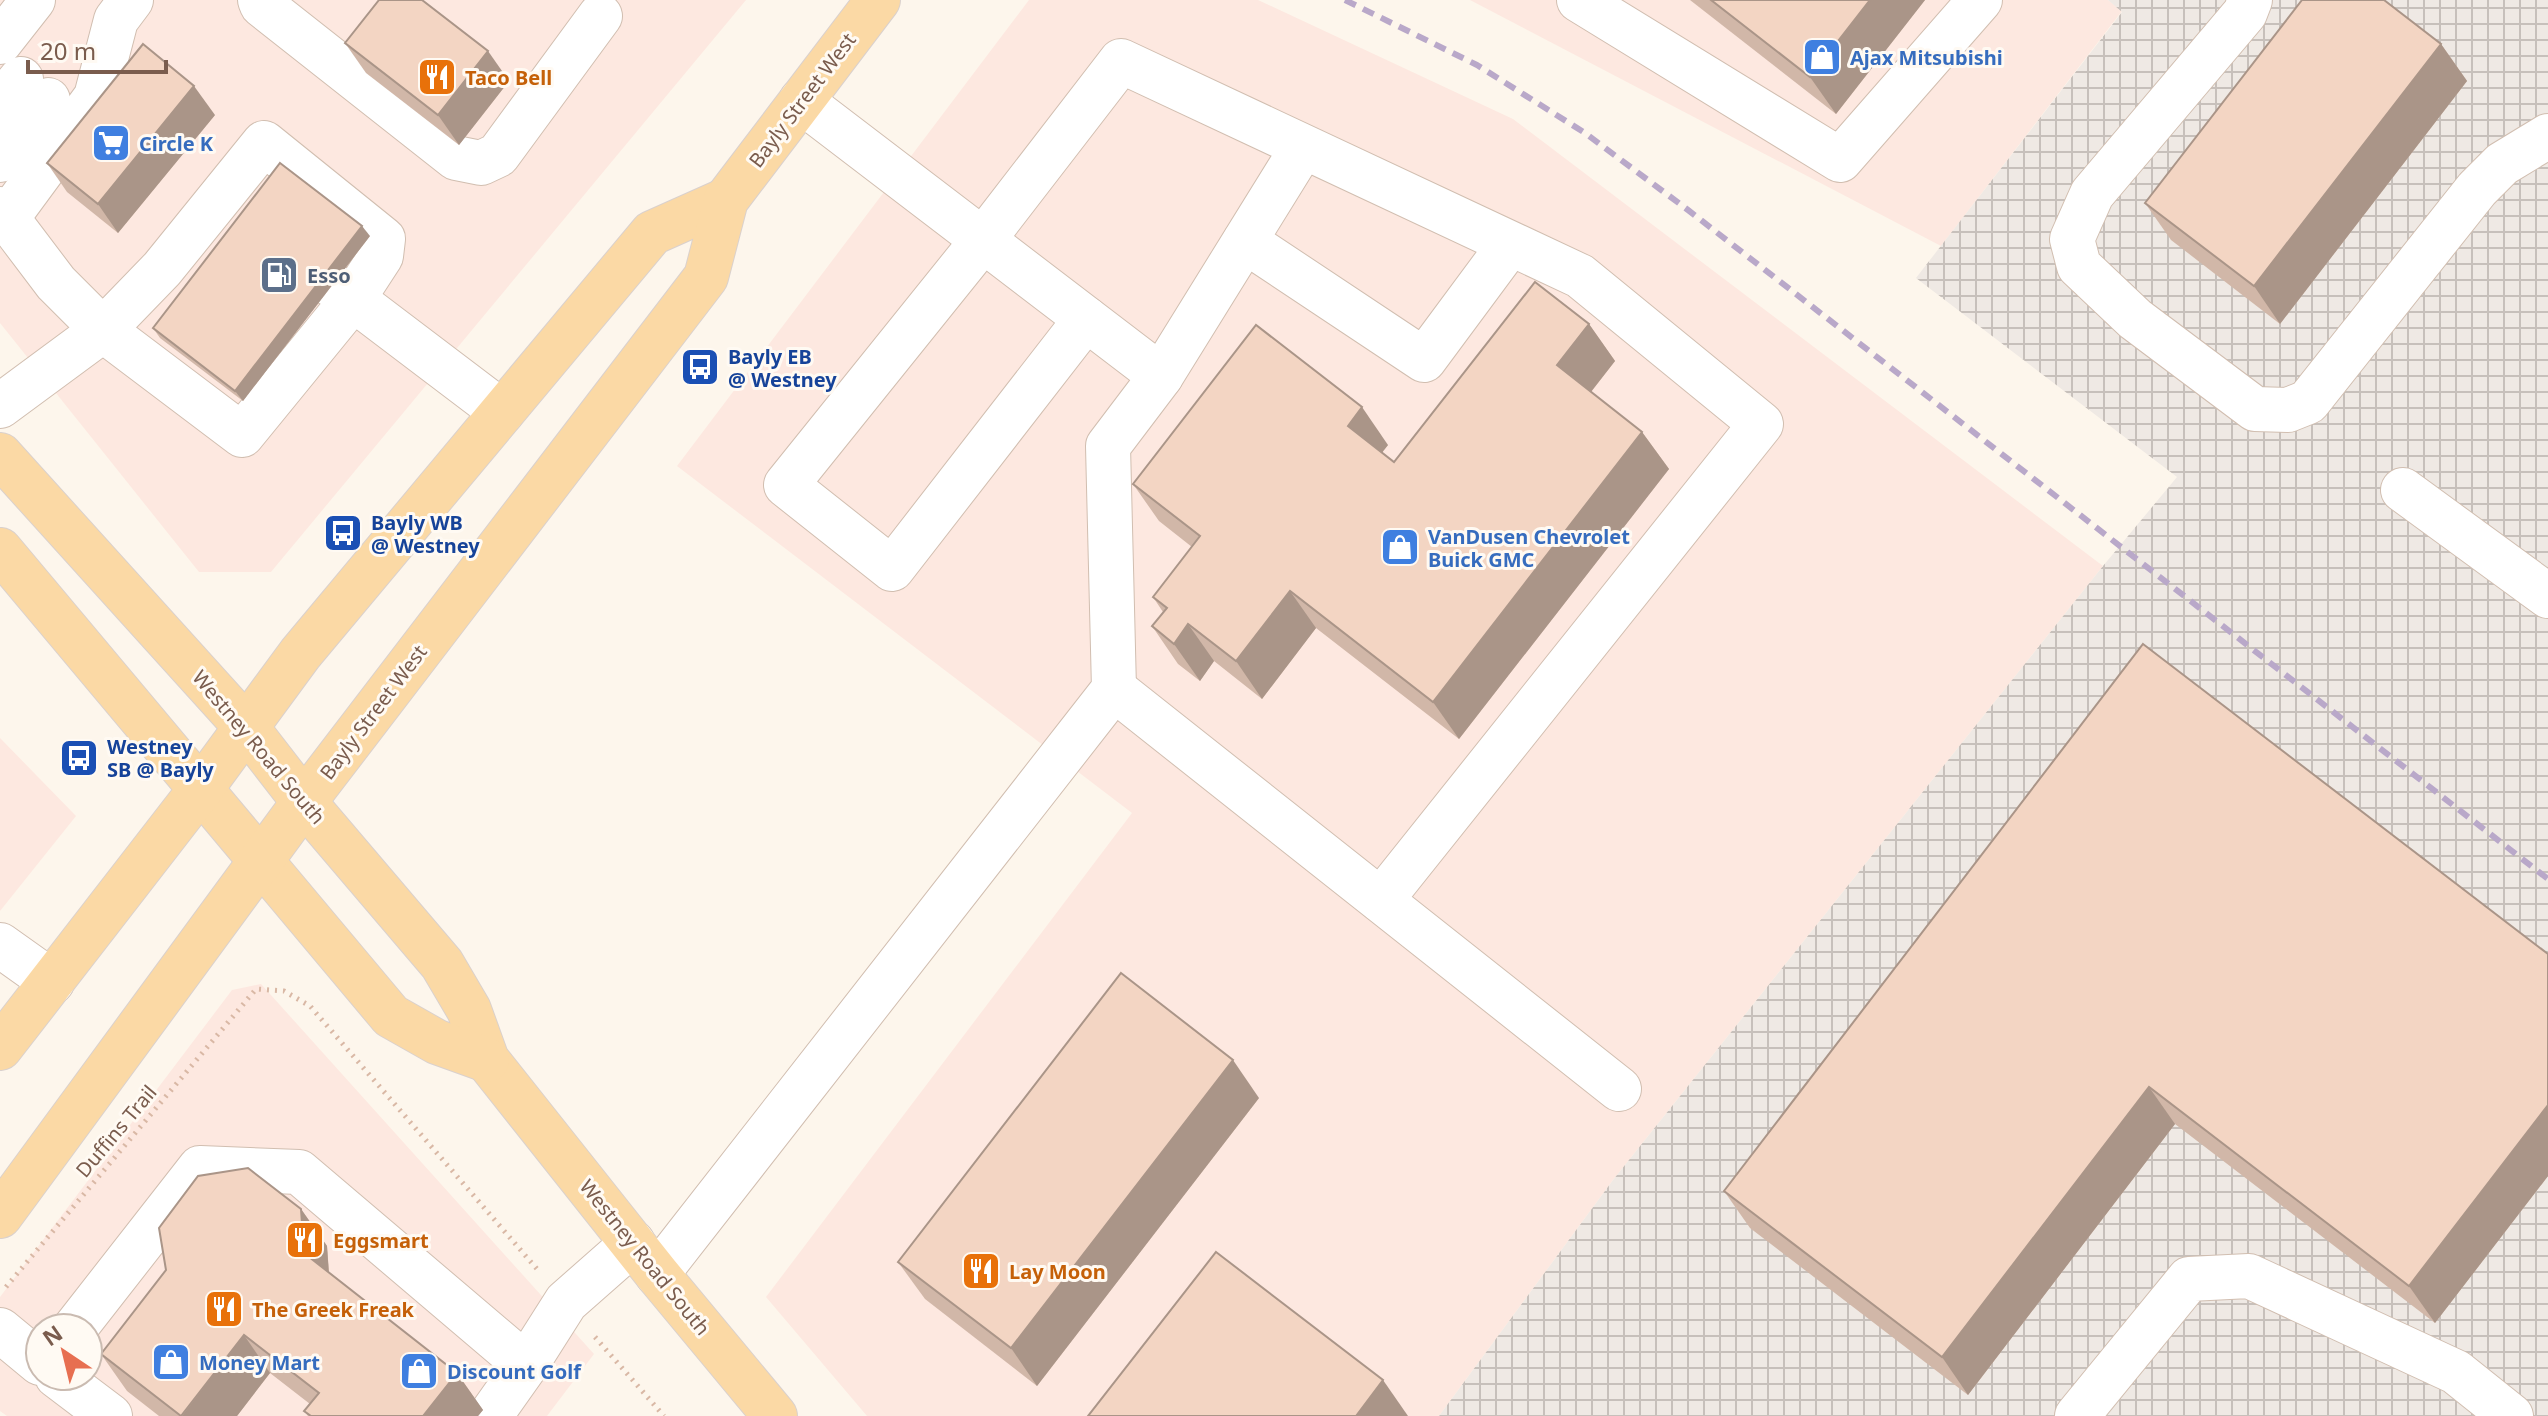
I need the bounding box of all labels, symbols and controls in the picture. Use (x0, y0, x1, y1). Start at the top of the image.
scale bar (28, 24, 166, 74)
street label: Bayly Street West (742, 27, 862, 173)
text: 20 m (40, 34, 96, 67)
shop icon: Ajax Mitsubishi (1801, 36, 1843, 78)
place label: Ajax Mitsubishi (1850, 44, 2003, 71)
restaurant icon: Taco Bell (416, 56, 458, 98)
place label: Taco Bell (465, 64, 552, 91)
supermarket icon: Circle K (90, 122, 132, 164)
place label: Circle K (139, 130, 214, 157)
fuel station icon: Esso (258, 254, 300, 296)
place label: Esso (307, 262, 351, 289)
place label: Bayly EB @ Westney (728, 343, 837, 393)
bus stop icon: Bayly EB @ Westney (679, 346, 721, 388)
place label: Bayly WB @ Westney (371, 509, 480, 559)
bus stop icon: Bayly WB @ Westney (322, 512, 364, 554)
place label: VanDusen Chevrolet Buick GMC (1428, 523, 1630, 573)
shop icon: VanDusen Chevrolet Buick GMC (1379, 526, 1421, 568)
street label: Bayly Street West (313, 639, 433, 785)
street label: Westney Road South (187, 664, 331, 830)
place label: Westney SB @ Bayly (107, 733, 214, 783)
bus stop icon: Westney SB @ Bayly (58, 737, 100, 779)
street label: Duffins Trail (69, 1079, 163, 1183)
street label: Westney Road South (574, 1173, 716, 1341)
restaurant icon: Eggsmart (284, 1219, 326, 1261)
place label: Eggsmart (333, 1227, 429, 1254)
restaurant icon: Lay Moon (960, 1250, 1002, 1292)
place label: Lay Moon (1009, 1258, 1106, 1285)
restaurant icon: The Greek Freak (203, 1288, 245, 1330)
place label: The Greek Freak (252, 1296, 415, 1323)
north arrow (24, 1312, 104, 1392)
text: N (36, 1317, 68, 1352)
shop icon: Money Mart (150, 1341, 192, 1383)
place label: Money Mart (199, 1349, 320, 1376)
shop icon: Discount Golf (398, 1350, 440, 1392)
place label: Discount Golf (447, 1358, 582, 1385)

